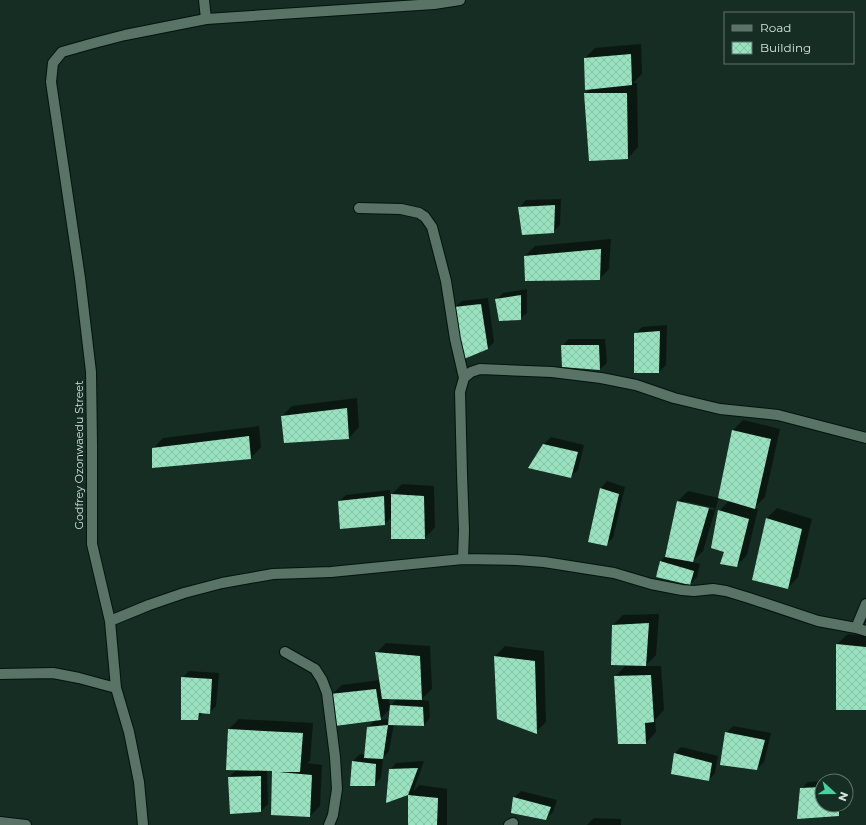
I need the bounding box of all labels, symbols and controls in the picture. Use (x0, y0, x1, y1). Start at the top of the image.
legend (724, 12, 854, 64)
text: Road (760, 20, 791, 35)
text: Building (760, 40, 811, 55)
street label: Godfrey Ozonwaedu Street (72, 380, 86, 529)
north arrow (814, 773, 854, 813)
text: N (835, 790, 851, 803)

